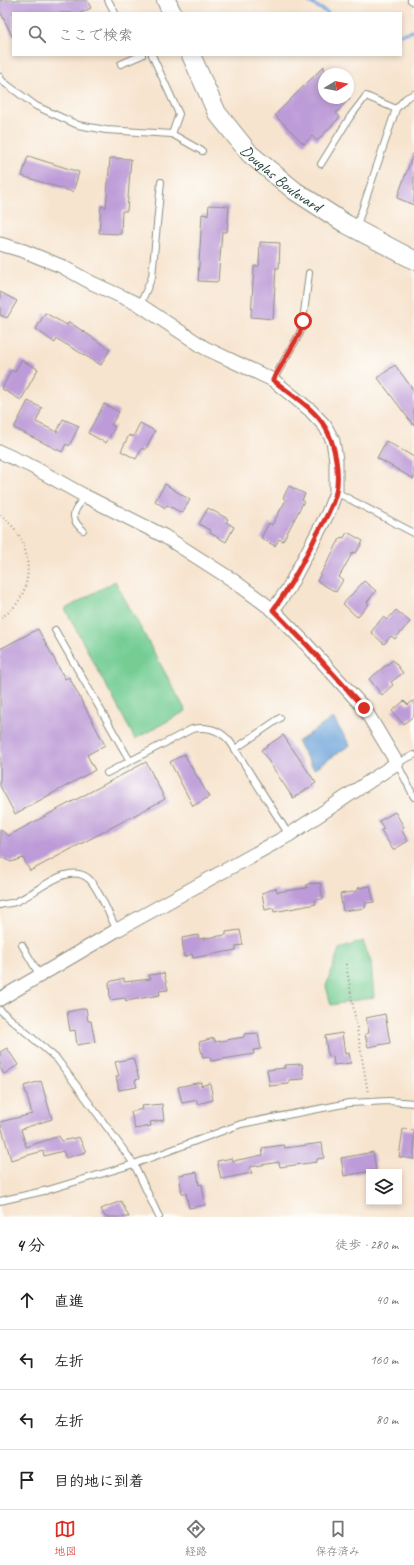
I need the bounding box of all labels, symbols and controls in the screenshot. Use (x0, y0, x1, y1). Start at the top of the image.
search box (12, 12, 402, 56)
icon: search (26, 23, 48, 45)
text: ここで検索 (58, 26, 133, 45)
north arrow (318, 68, 354, 104)
street label: Douglas Boulevard (236, 141, 328, 218)
route start (294, 312, 312, 330)
route end (355, 699, 373, 717)
map controls (366, 1169, 402, 1205)
button: layers (366, 1169, 402, 1205)
text: 4 分 (16, 1235, 45, 1256)
text: 徒歩 · 280 m (335, 1237, 398, 1253)
icon: ahead (16, 1289, 38, 1311)
text: 直進 (54, 1292, 84, 1311)
text: 40 m (376, 1292, 398, 1308)
icon: left (16, 1349, 38, 1371)
text: 左折 (54, 1352, 84, 1371)
text: 160 m (370, 1352, 398, 1368)
icon: left (16, 1409, 38, 1431)
text: 左折 (54, 1412, 84, 1431)
text: 80 m (376, 1412, 398, 1428)
icon: arrive (16, 1469, 38, 1491)
text: 目的地に到着 (54, 1472, 144, 1491)
tab: 地図 (54, 1518, 76, 1558)
tab: 経路 (185, 1518, 207, 1558)
tab: 保存済み (316, 1518, 360, 1558)

